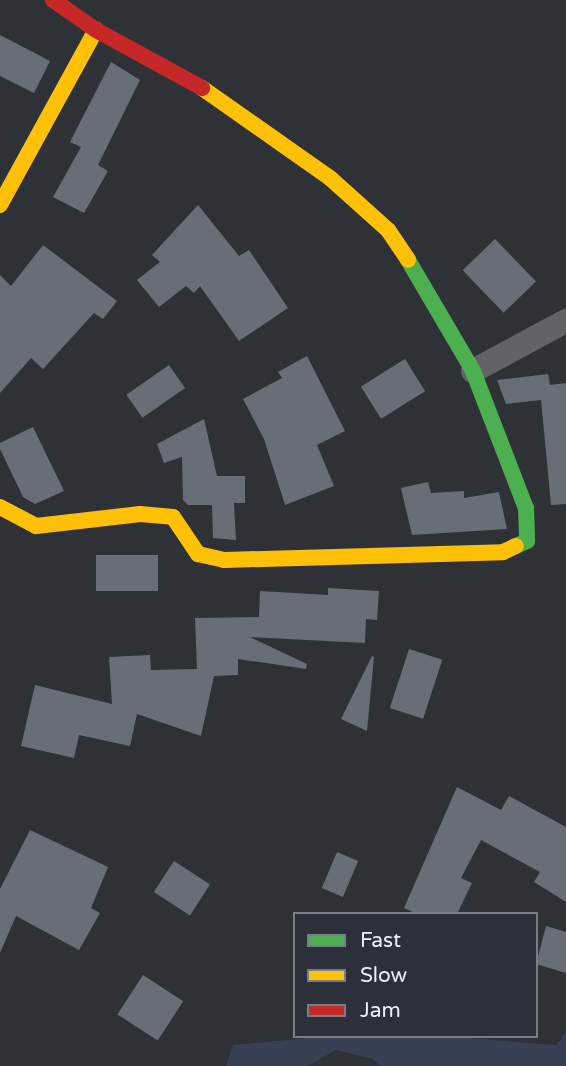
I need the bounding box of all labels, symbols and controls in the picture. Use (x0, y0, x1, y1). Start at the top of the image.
legend (293, 912, 538, 1038)
text: Fast (360, 928, 401, 953)
text: Slow (360, 963, 407, 988)
text: Jam (360, 998, 401, 1023)

